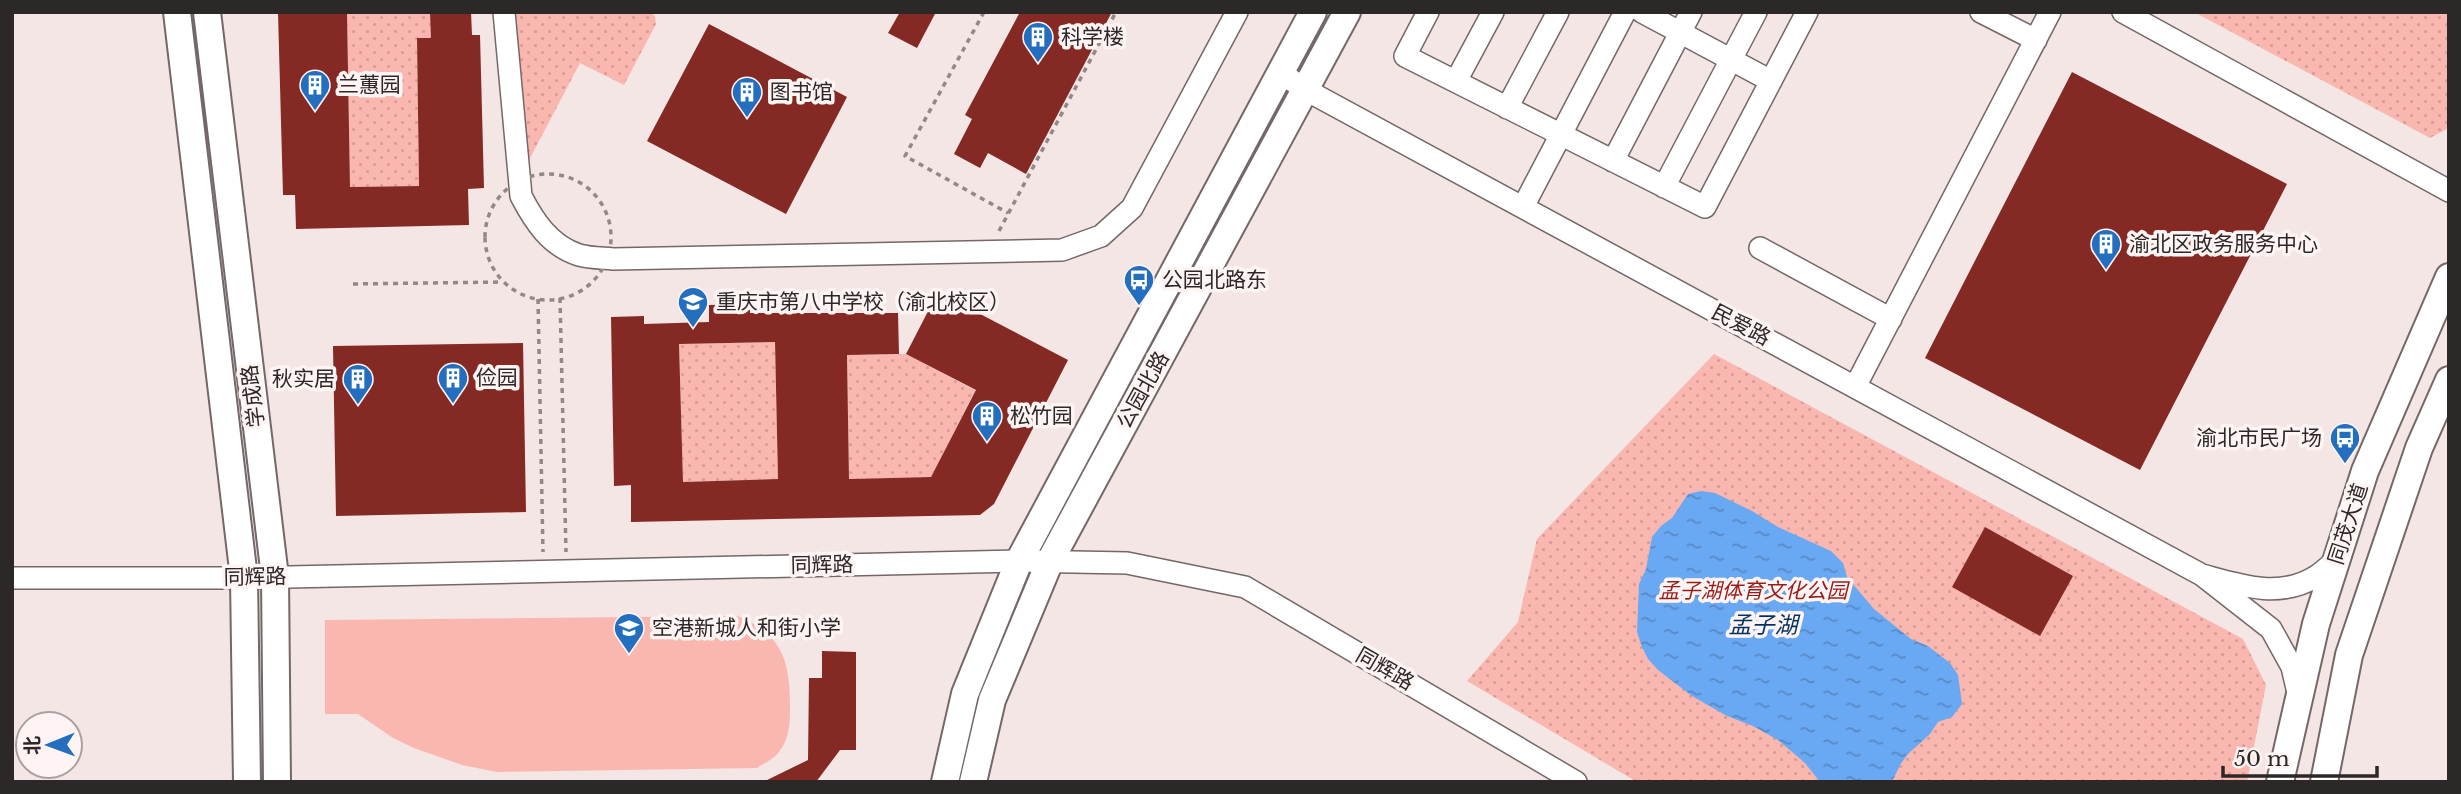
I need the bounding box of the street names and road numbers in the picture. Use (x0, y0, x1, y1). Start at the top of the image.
street label: 民爱路 (1707, 299, 1775, 351)
street label: 公园北路 (1111, 347, 1175, 433)
street label: 学成路 (236, 363, 270, 429)
street label: 同茂大道 (2323, 480, 2373, 568)
street label: 同辉路 (790, 551, 854, 579)
street label: 同辉路 (223, 563, 287, 591)
street label: 同辉路 (1351, 642, 1419, 696)

